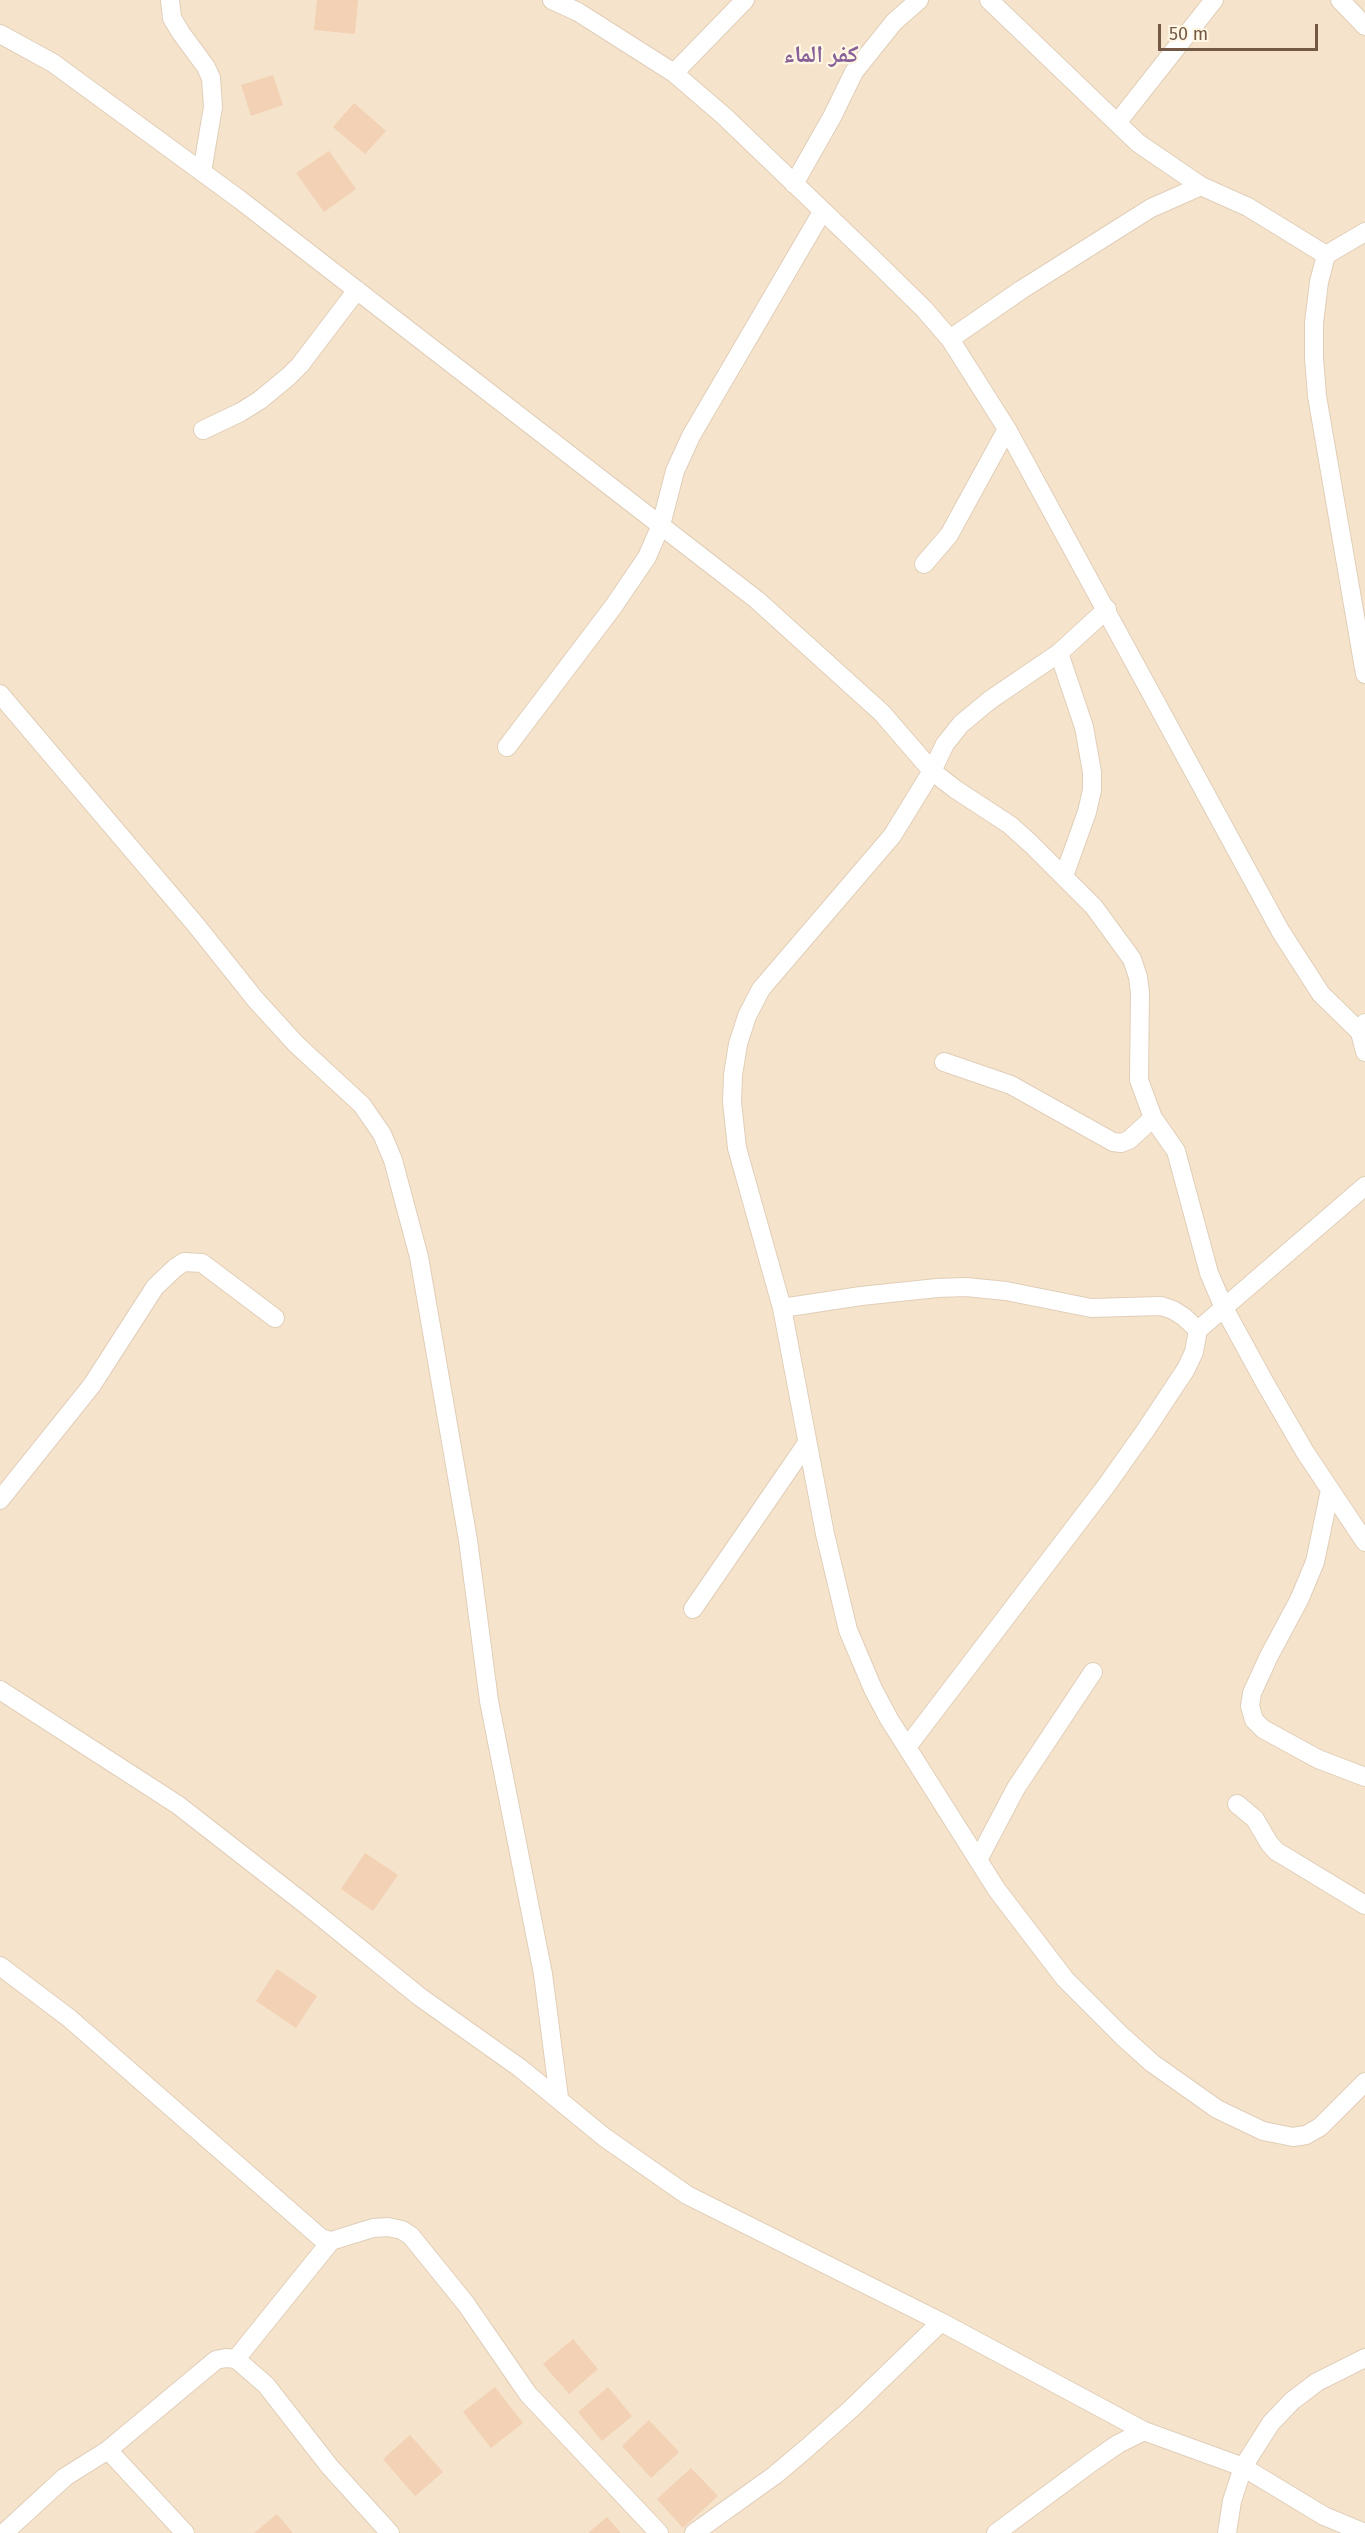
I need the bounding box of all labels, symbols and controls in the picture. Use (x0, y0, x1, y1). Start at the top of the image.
scale bar (1161, 12, 1322, 50)
text: 50 m (1169, 23, 1208, 45)
district label: كفر الماء (783, 41, 859, 69)

